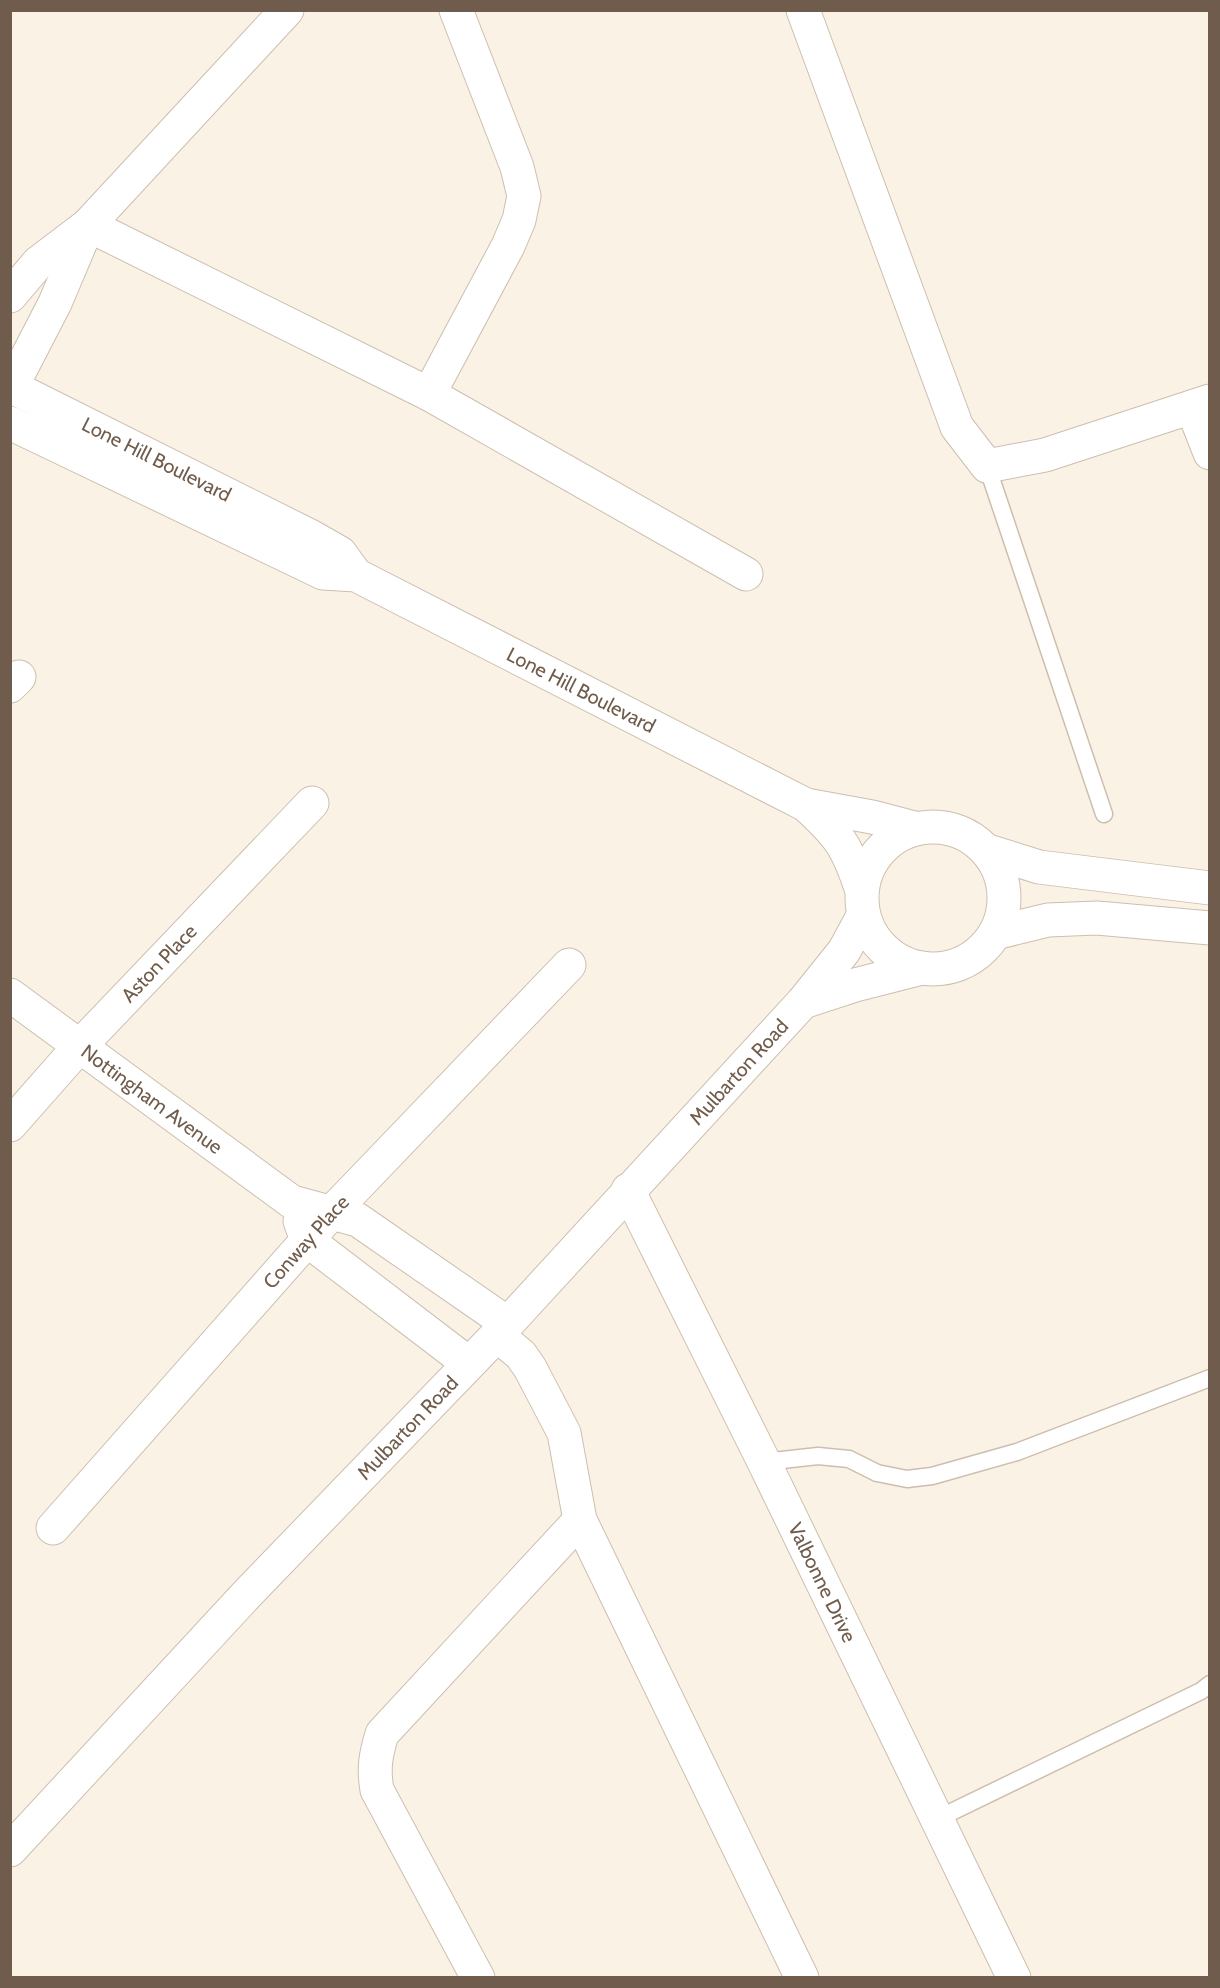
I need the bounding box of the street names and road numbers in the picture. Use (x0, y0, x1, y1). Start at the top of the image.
street label: Lone Hill Boulevard (78, 412, 235, 507)
street label: Lone Hill Boulevard (503, 642, 659, 738)
street label: Aston Place (116, 919, 202, 1007)
street label: Mulbarton Road (684, 1014, 793, 1130)
street label: Nottingham Avenue (76, 1039, 227, 1159)
street label: Conway Place (258, 1190, 354, 1294)
street label: Mulbarton Road (352, 1371, 463, 1485)
street label: Valbonne Drive (783, 1519, 861, 1646)

